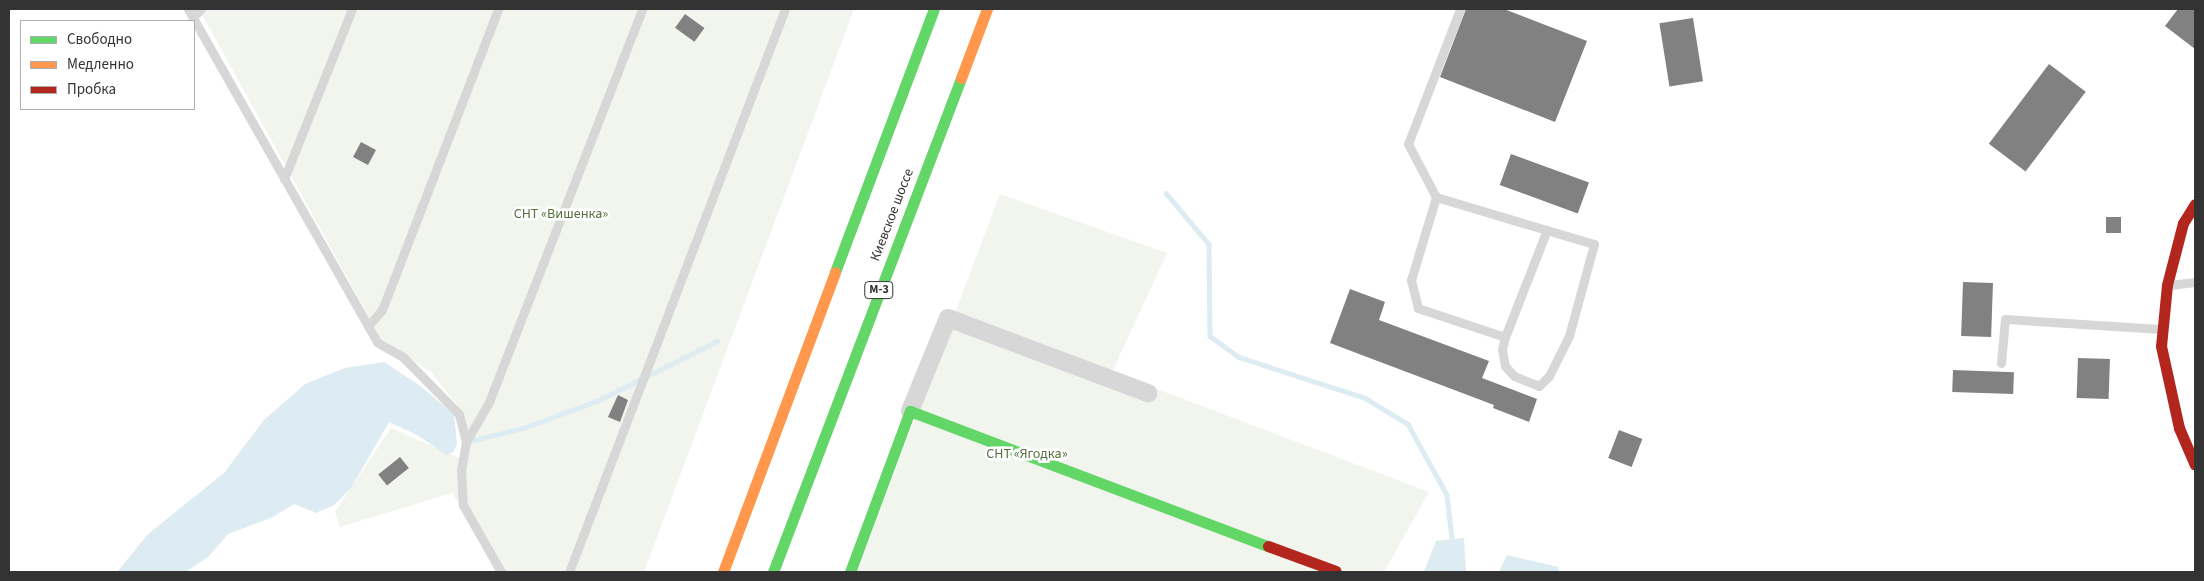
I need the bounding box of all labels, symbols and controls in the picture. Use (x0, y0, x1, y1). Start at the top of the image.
legend (20, 20, 195, 110)
text: Свободно (67, 29, 132, 50)
text: Медленно (67, 54, 134, 75)
text: Пробка (67, 79, 116, 100)
street label: Киевское шоссе (867, 166, 917, 264)
park label: СНТ «Вишенка» (514, 206, 608, 222)
road number: М-3 (864, 280, 894, 300)
park label: СНТ «Ягодка» (986, 446, 1068, 462)

